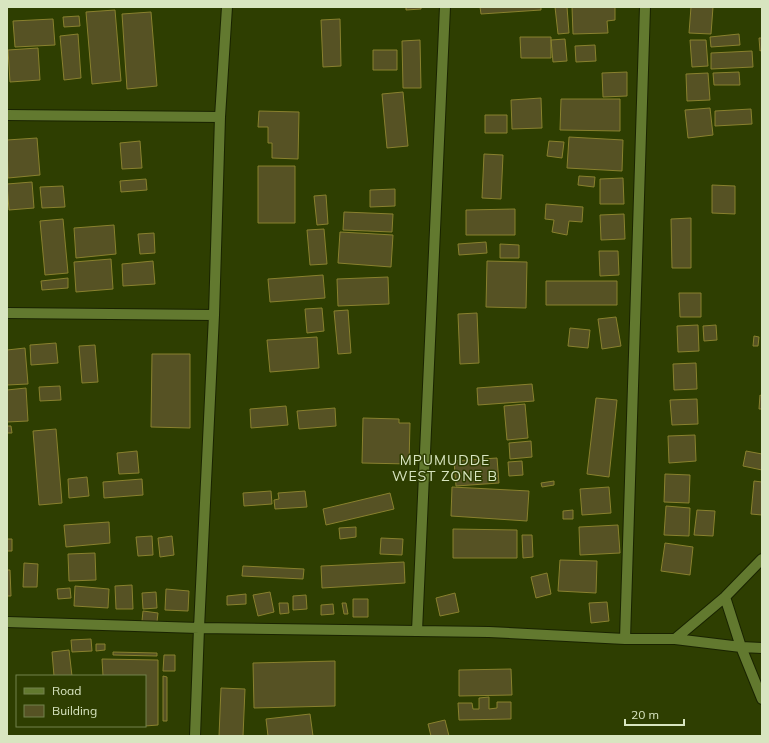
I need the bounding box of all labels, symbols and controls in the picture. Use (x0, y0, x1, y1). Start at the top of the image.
district label: MPUMUDDE WEST ZONE B (392, 451, 498, 485)
legend (16, 675, 146, 727)
text: Road (52, 683, 81, 698)
scale bar (625, 701, 684, 727)
text: Building (52, 703, 97, 718)
text: 20 m (631, 707, 659, 722)

